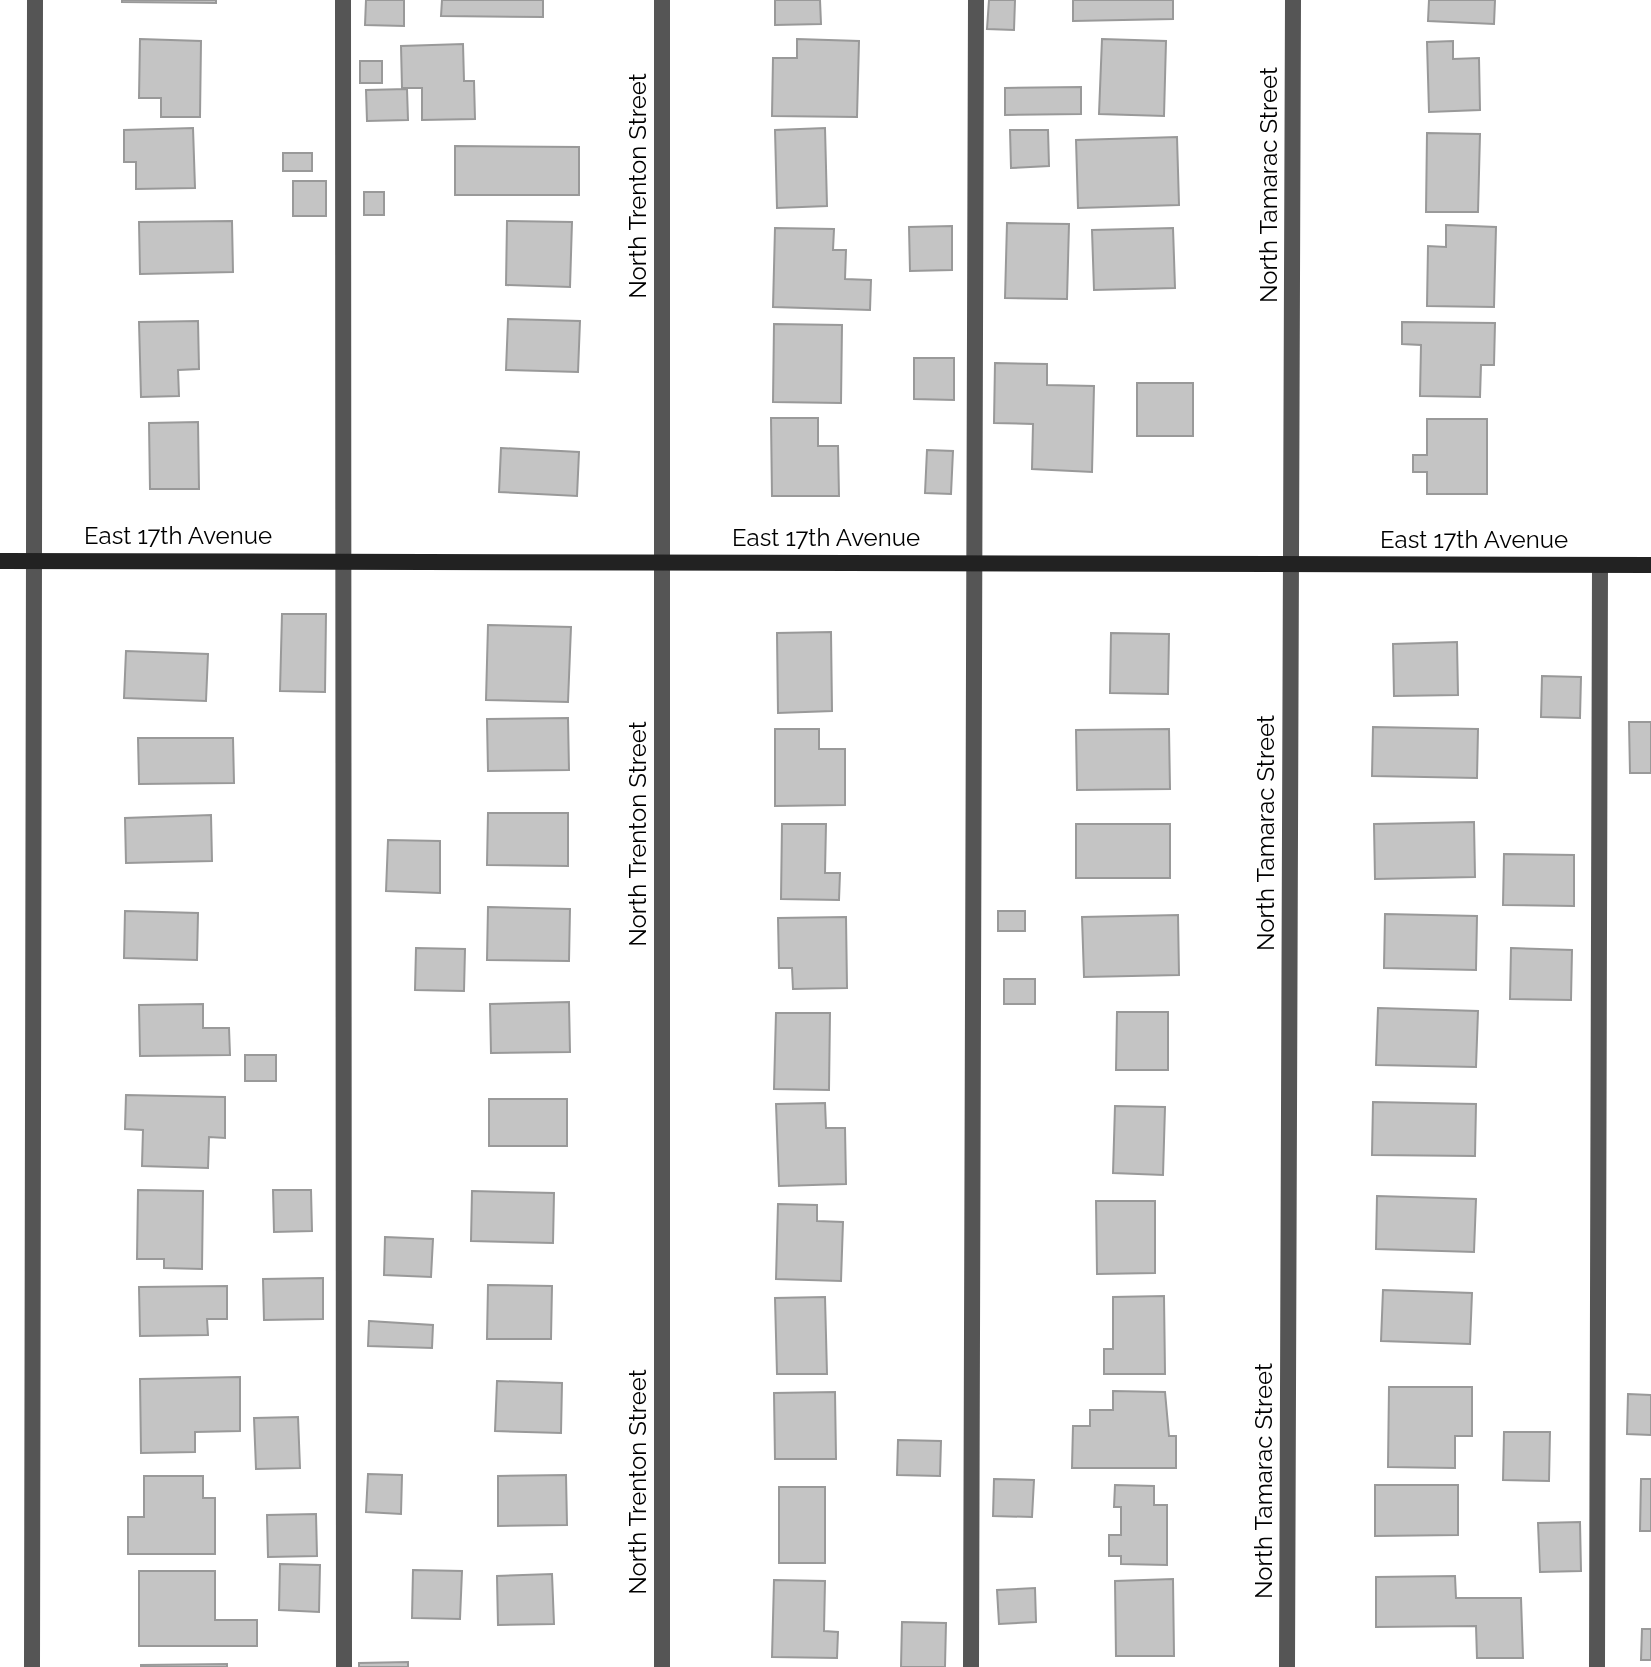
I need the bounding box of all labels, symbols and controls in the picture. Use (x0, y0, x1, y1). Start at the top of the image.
street label: North Tamarac Street (1254, 67, 1283, 303)
street label: North Trenton Street (623, 73, 652, 299)
street label: East 17th Avenue (84, 521, 272, 550)
street label: East 17th Avenue (732, 523, 920, 552)
street label: East 17th Avenue (1380, 525, 1568, 554)
street label: North Tamarac Street (1251, 715, 1280, 951)
street label: North Trenton Street (623, 721, 652, 947)
street label: North Tamarac Street (1249, 1363, 1278, 1599)
street label: North Trenton Street (623, 1369, 652, 1595)

